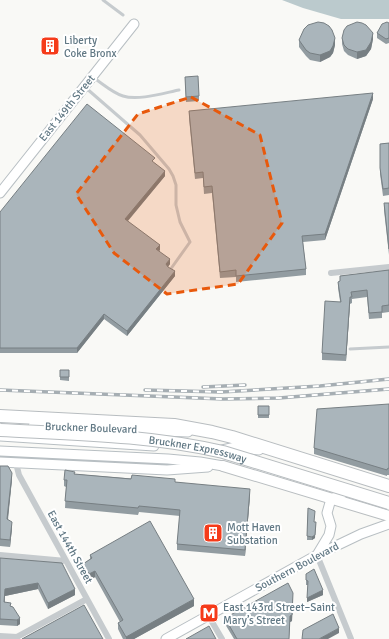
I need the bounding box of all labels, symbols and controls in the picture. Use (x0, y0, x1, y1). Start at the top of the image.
place label: Liberty Coke Bronx (64, 34, 117, 60)
building icon: Liberty Coke Bronx (39, 35, 61, 57)
street label: East 149th Street (36, 72, 98, 144)
street label: Bruckner Boulevard (45, 420, 138, 436)
street label: Bruckner Expressway (148, 433, 249, 466)
street label: East 144th Street (45, 508, 96, 586)
place label: Mott Haven Substation (227, 521, 281, 547)
building icon: Mott Haven Substation (202, 522, 224, 544)
street label: Southern Boulevard (253, 539, 341, 595)
place label: East 143rd Street–Saint Mary’s Street (223, 601, 335, 627)
metro station icon: East 143rd Street–Saint Mary’s Street (198, 602, 220, 624)

